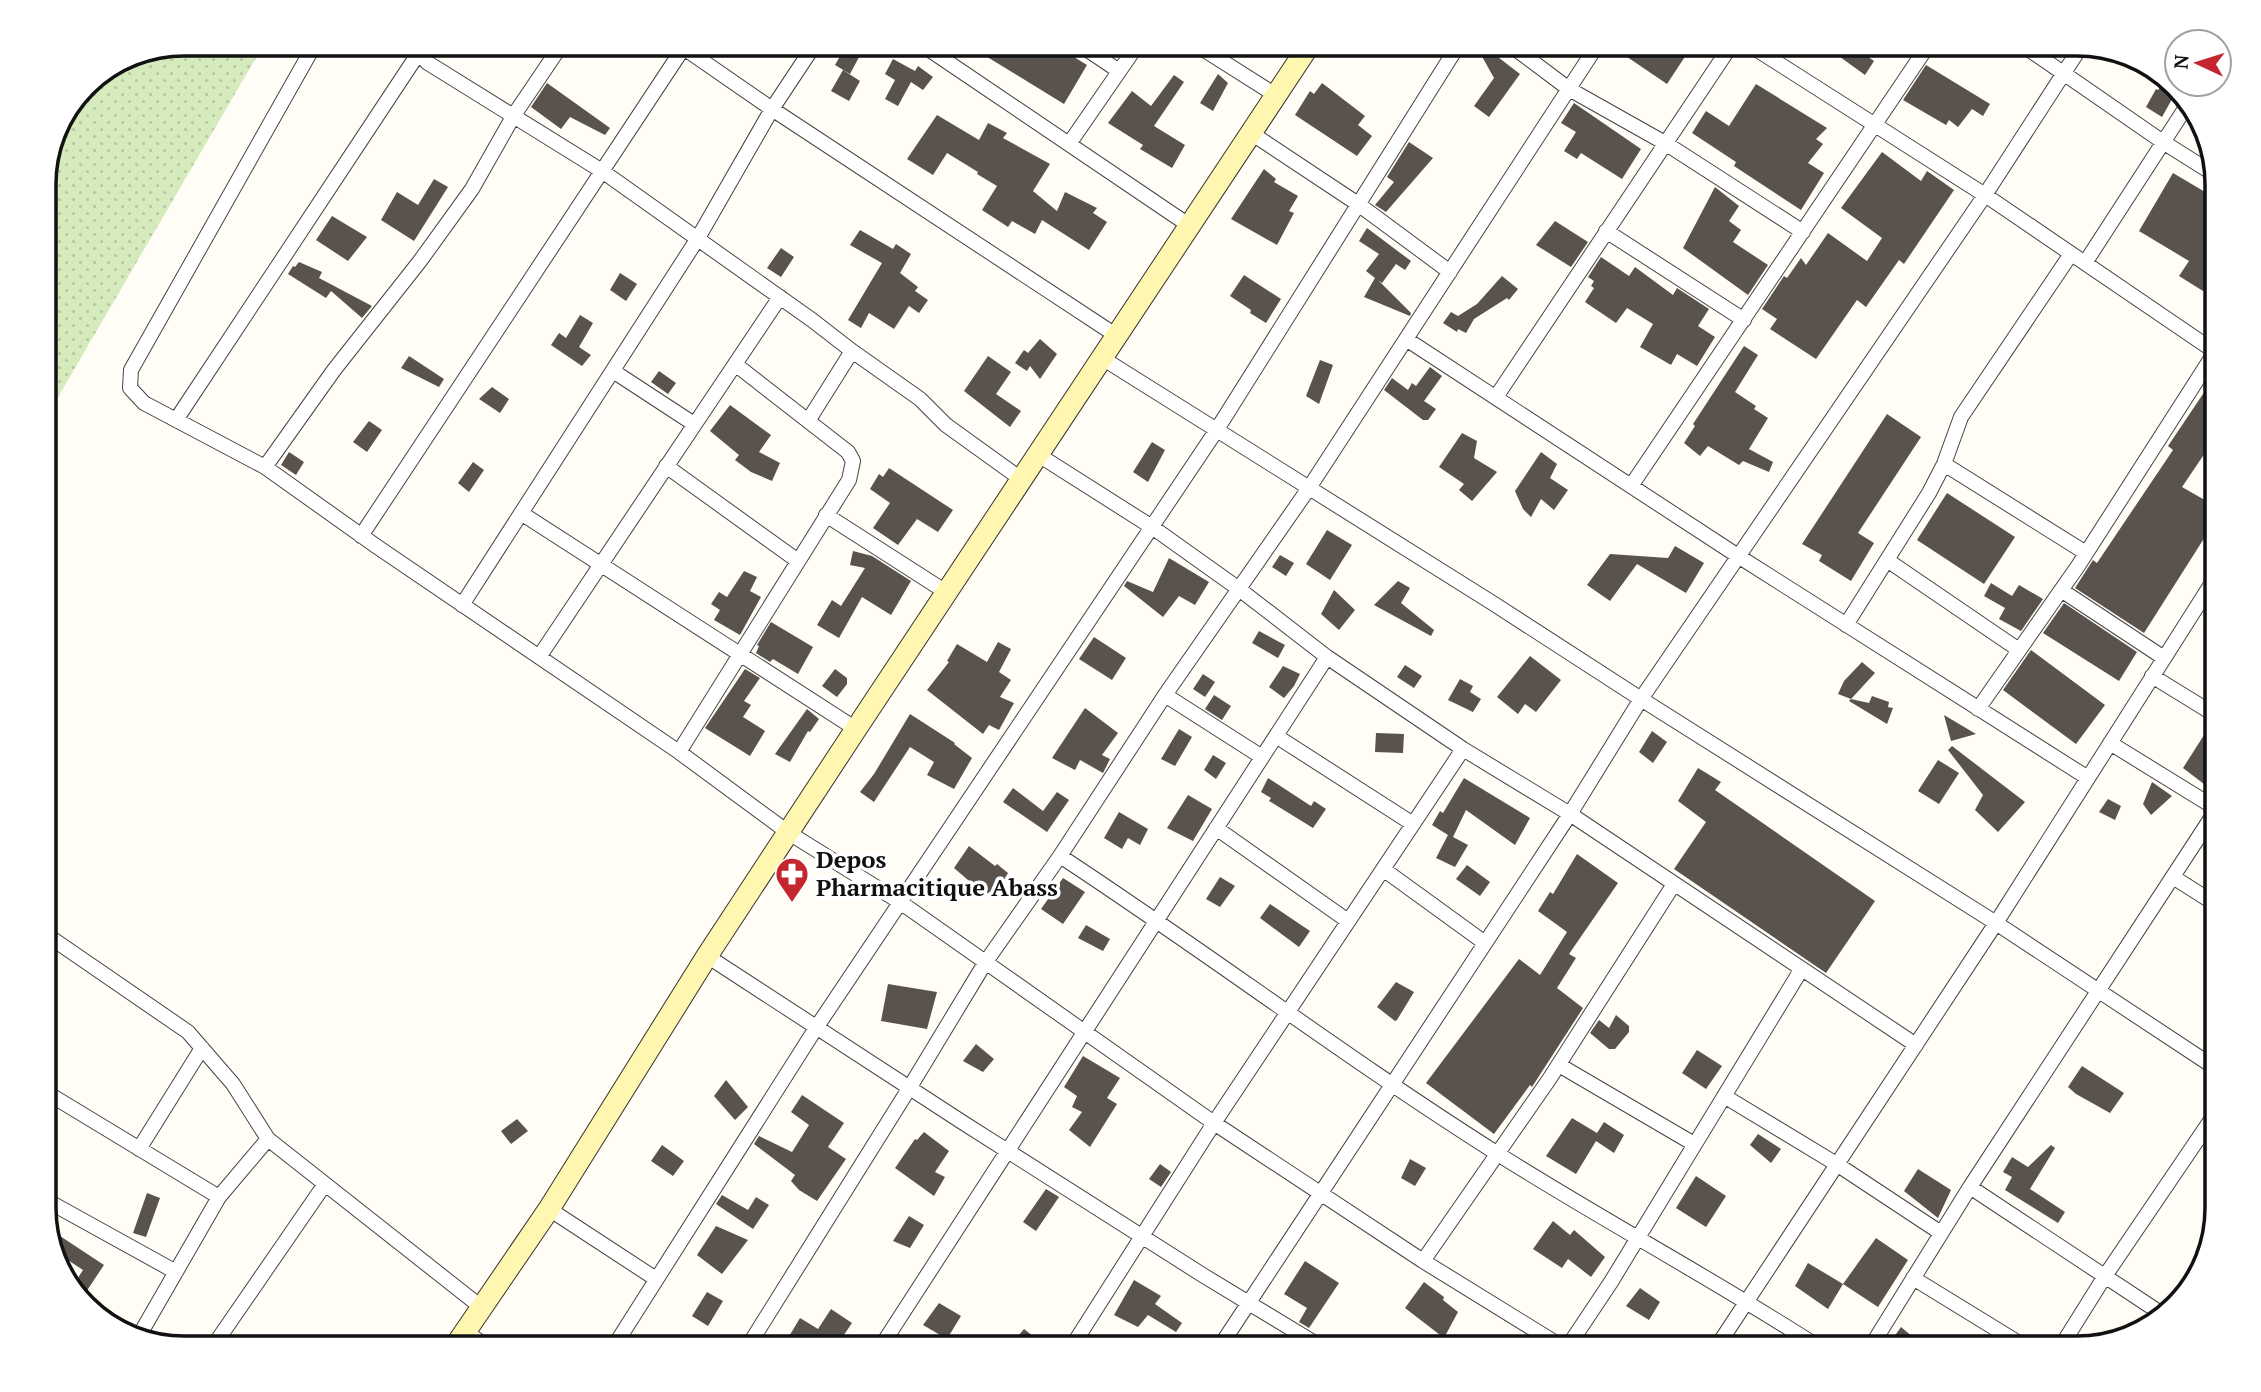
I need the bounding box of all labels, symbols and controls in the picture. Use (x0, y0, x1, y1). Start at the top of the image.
north arrow (2163, 28, 2233, 98)
text: N (2168, 53, 2194, 70)
place label: Depos Pharmacitique Abass (816, 843, 1058, 903)
pharmacy icon: Depos Pharmacitique Abass (773, 855, 811, 904)

